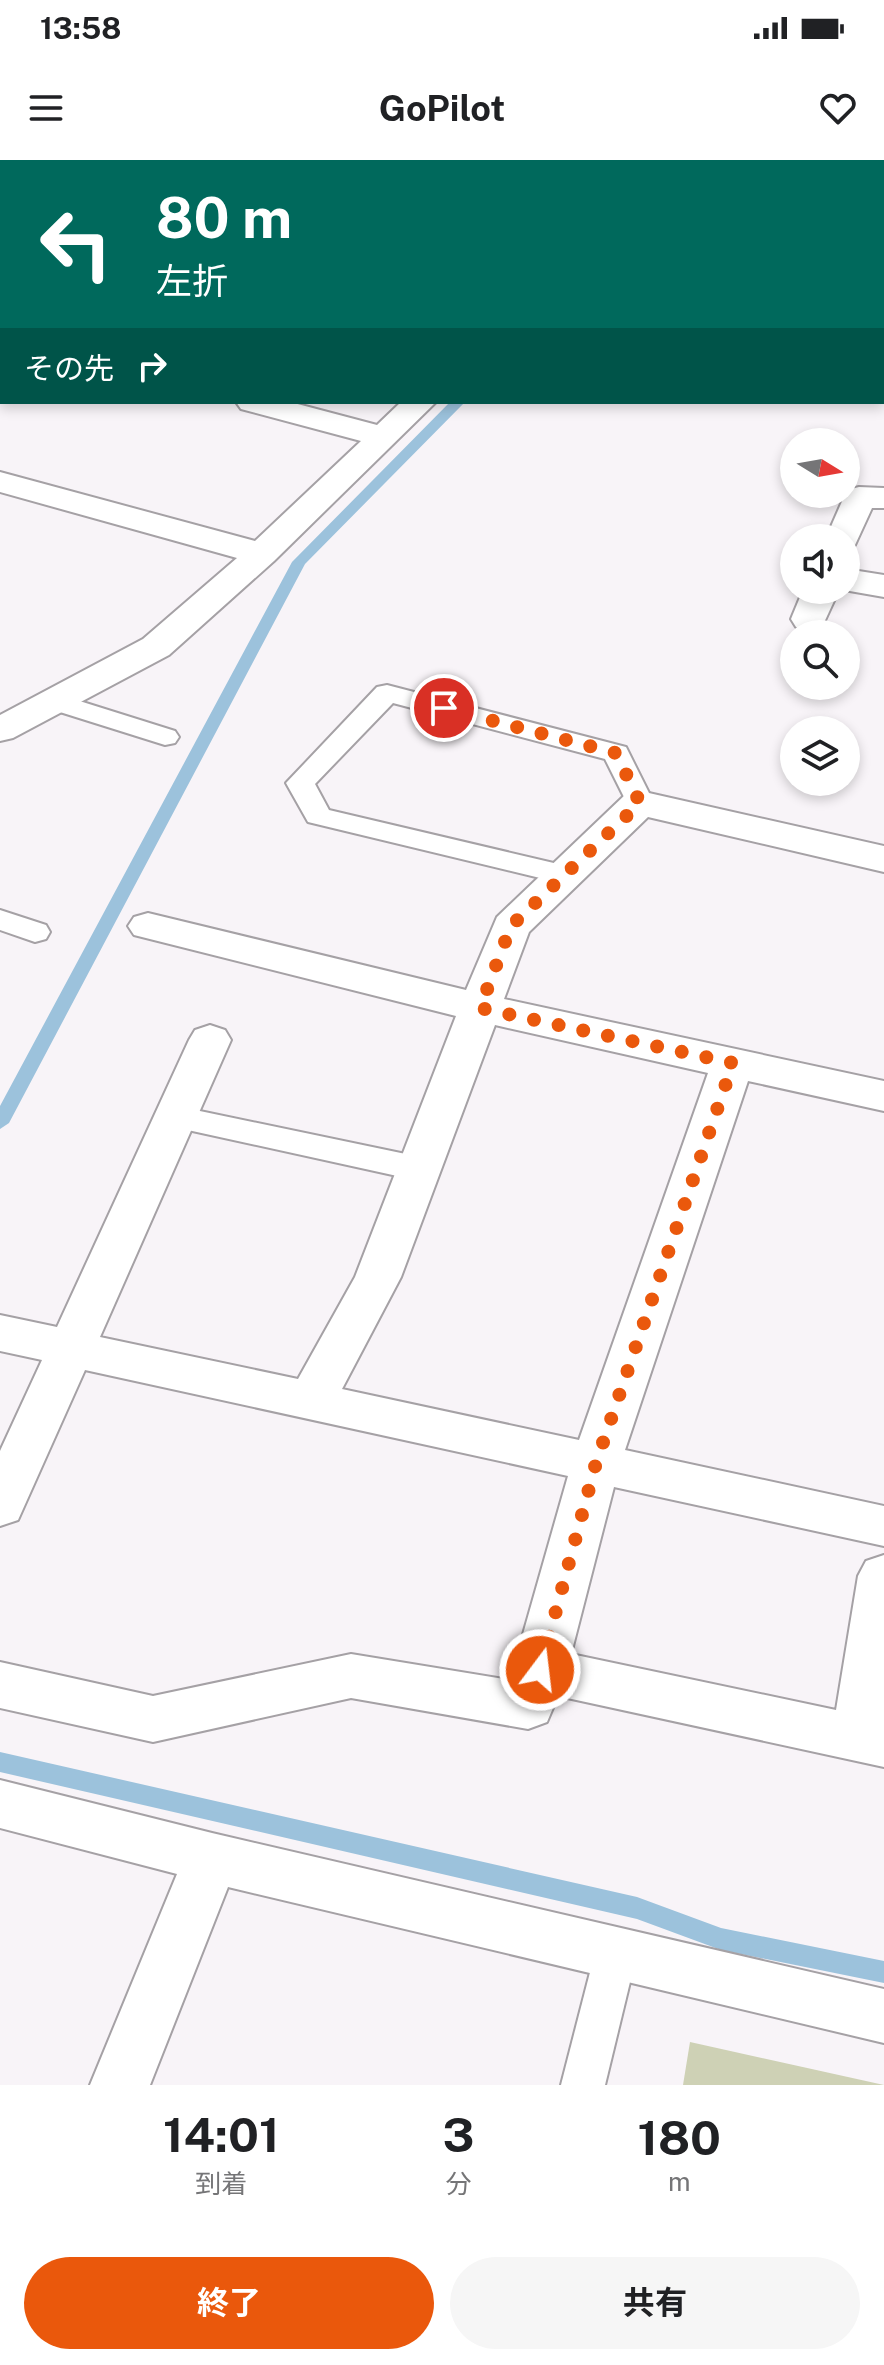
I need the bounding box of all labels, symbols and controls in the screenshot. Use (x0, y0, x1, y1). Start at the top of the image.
text: 13:58 (40, 10, 121, 46)
icon: menu (24, 86, 68, 130)
icon: heart (816, 86, 860, 130)
text: GoPilot (379, 87, 505, 129)
text: 80 m (156, 185, 292, 251)
icon: left (24, 192, 128, 296)
text: 左折 (156, 260, 228, 302)
icon: right (130, 344, 174, 388)
text: その先 (24, 350, 114, 386)
north arrow (780, 428, 860, 508)
map controls (780, 428, 860, 796)
button: sound (780, 524, 860, 604)
button: search (780, 620, 860, 700)
pin (410, 674, 478, 742)
icon: arrive (422, 686, 466, 730)
button: layers (780, 716, 860, 796)
position arrow (498, 1628, 582, 1712)
text: 14:01 (163, 2106, 279, 2163)
text: 3 (442, 2106, 474, 2163)
text: 180 (637, 2109, 721, 2166)
text: m (668, 2166, 690, 2197)
text: 到着 (195, 2168, 247, 2199)
text: 分 (445, 2168, 471, 2199)
button: 終了 (24, 2257, 434, 2349)
button: 共有 (450, 2257, 860, 2349)

